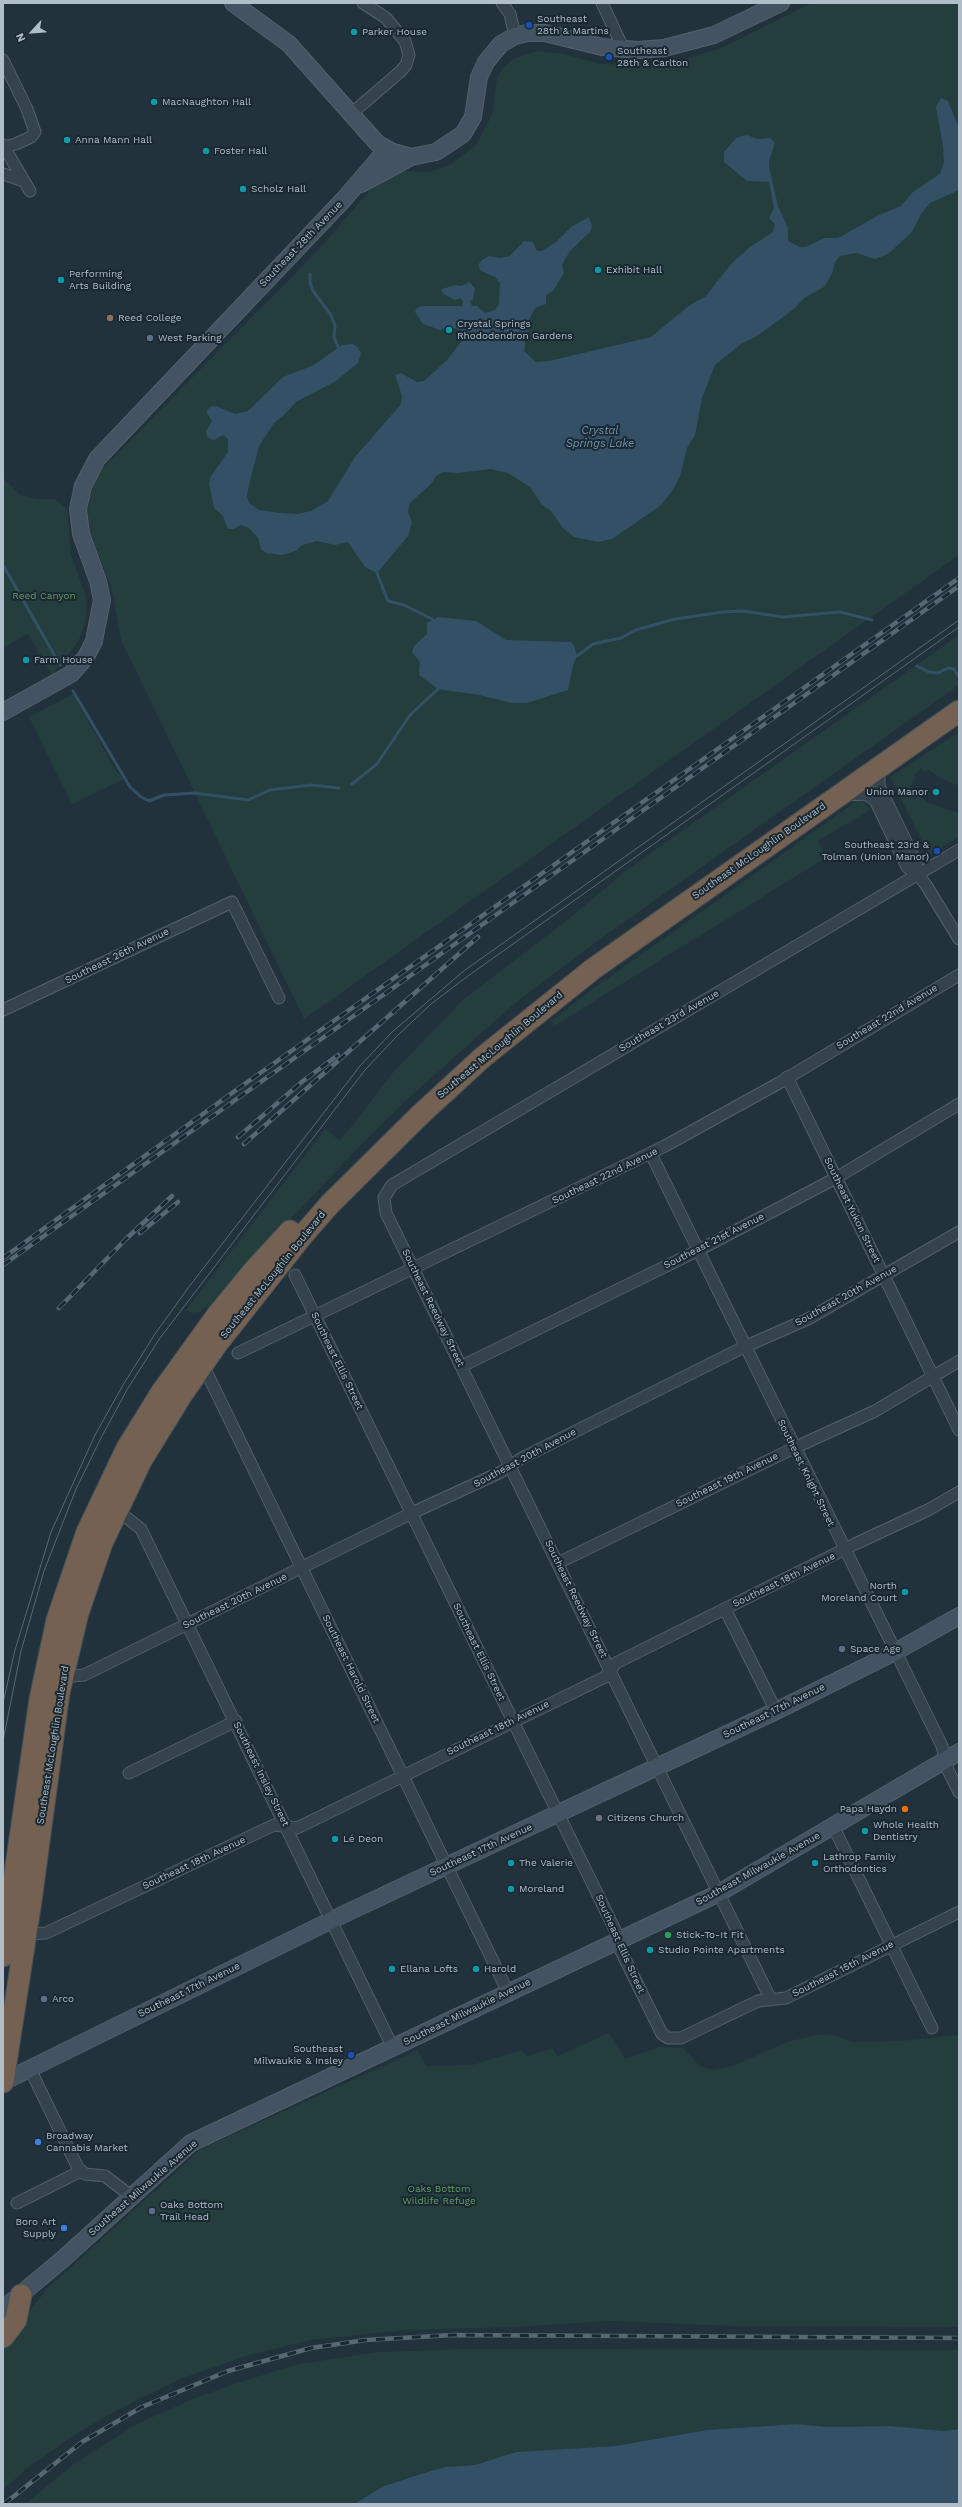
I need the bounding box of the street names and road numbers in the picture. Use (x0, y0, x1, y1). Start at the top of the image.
street label: Southeast 28th Avenue (257, 199, 345, 289)
street label: Southeast McLoughlin Boulevard (690, 800, 828, 902)
street label: Southeast 26th Avenue (63, 926, 171, 986)
street label: Southeast 22nd Avenue (834, 982, 940, 1052)
street label: Southeast 23rd Avenue (617, 987, 721, 1055)
street label: Southeast McLoughlin Boulevard (435, 989, 565, 1101)
street label: Southeast 22nd Avenue (550, 1145, 660, 1207)
street label: Southeast Yukon Street (821, 1155, 883, 1265)
street label: Southeast McLoughlin Boulevard (218, 1209, 328, 1341)
street label: Southeast 21st Avenue (662, 1210, 766, 1272)
street label: Southeast Reedway Street (399, 1247, 467, 1369)
street label: Southeast 20th Avenue (793, 1263, 899, 1329)
street label: Southeast Ellis Street (308, 1310, 366, 1412)
street label: Southeast Knight Street (775, 1417, 837, 1529)
street label: Southeast 20th Avenue (472, 1426, 578, 1490)
street label: Southeast 19th Avenue (674, 1450, 780, 1510)
street label: Southeast Reedway Street (542, 1538, 610, 1660)
street label: Southeast 18th Avenue (731, 1550, 837, 1610)
street label: Southeast 20th Avenue (181, 1571, 289, 1631)
street label: Southeast Ellis Street (450, 1601, 508, 1703)
street label: Southeast Harold Street (320, 1613, 382, 1725)
street label: Southeast McLoughlin Boulevard (35, 1665, 71, 1825)
street label: Southeast 17th Avenue (721, 1681, 827, 1741)
street label: Southeast 18th Avenue (445, 1698, 551, 1758)
street label: Southeast Insley Street (230, 1720, 292, 1828)
street label: Southeast 17th Avenue (428, 1821, 534, 1879)
street label: Southeast Milwaukie Avenue (694, 1830, 822, 1908)
street label: Southeast 18th Avenue (140, 1834, 248, 1892)
street label: Southeast Ellis Street (593, 1893, 647, 1995)
street label: Southeast 15th Avenue (790, 1938, 896, 2000)
street label: Southeast 17th Avenue (136, 1960, 242, 2020)
street label: Southeast Milwaukie Avenue (401, 1976, 533, 2048)
street label: Southeast Milwaukie Avenue (86, 2137, 200, 2239)

